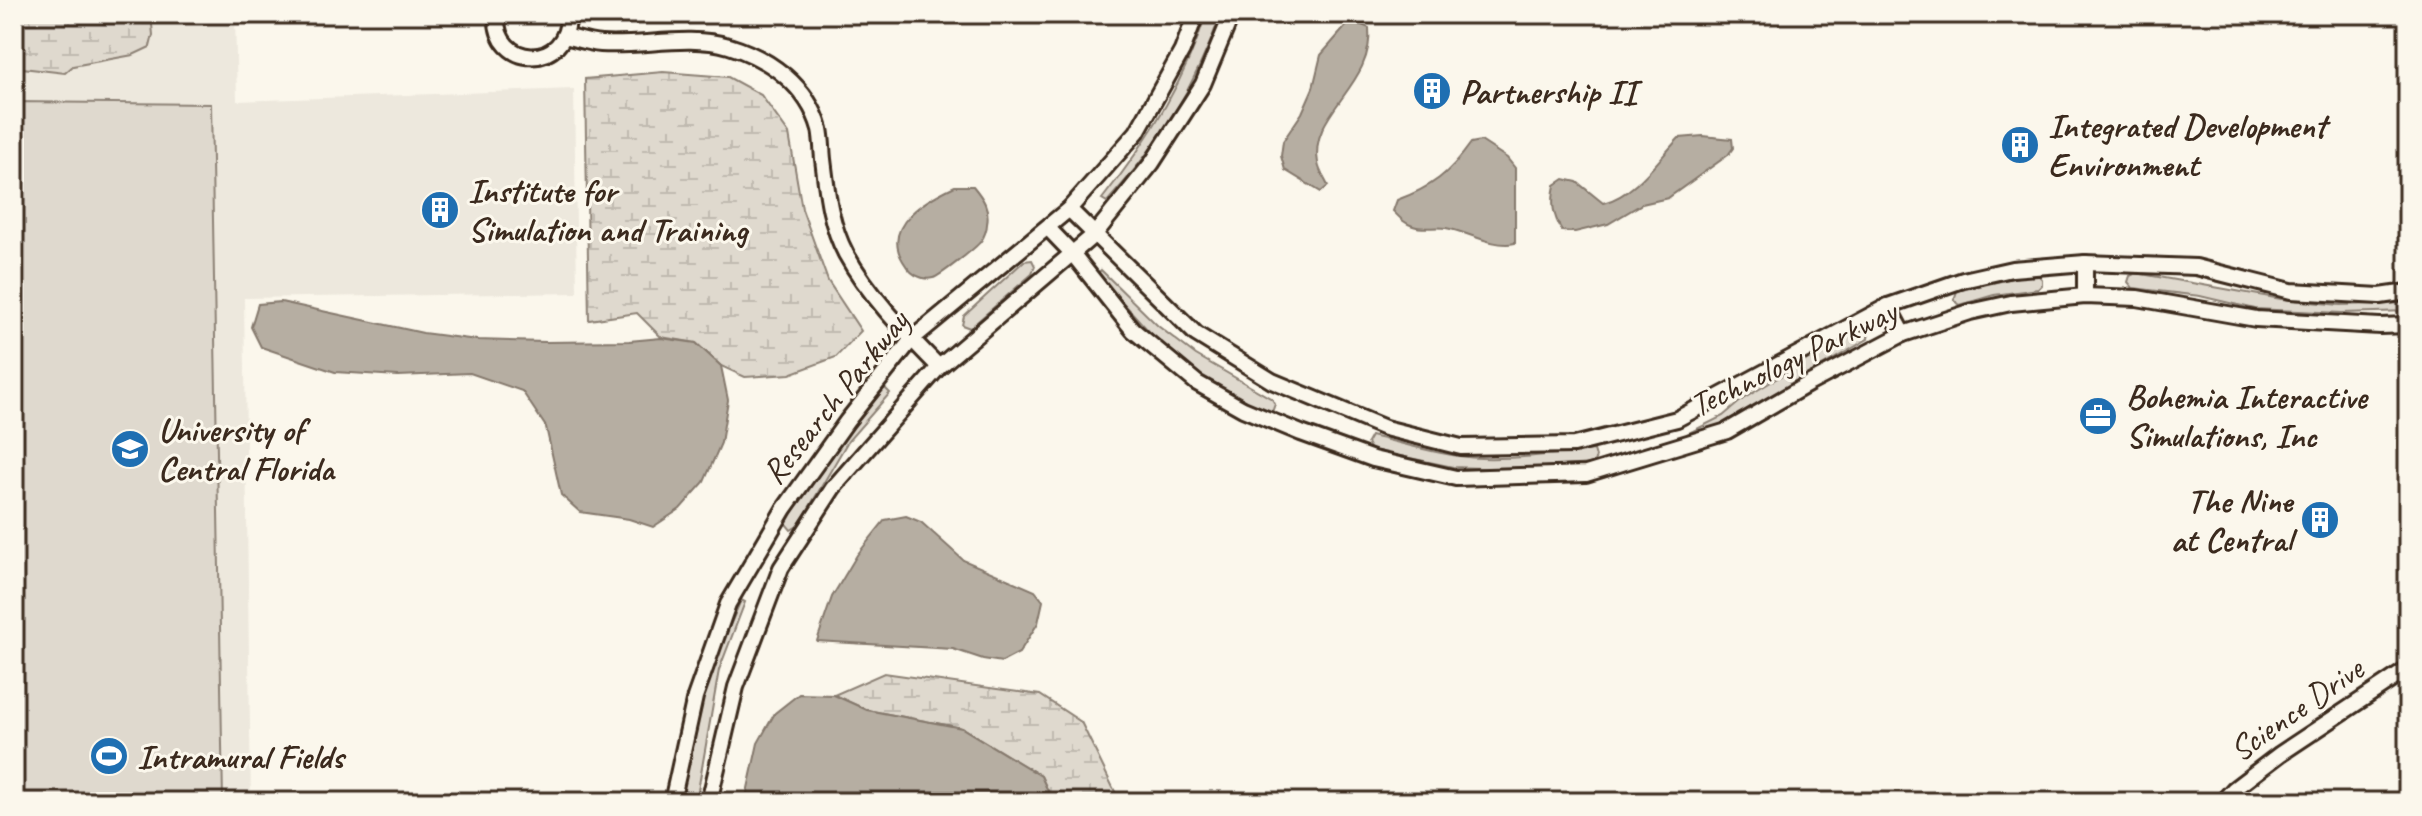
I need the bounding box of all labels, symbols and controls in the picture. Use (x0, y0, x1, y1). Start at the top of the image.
building icon: Partnership II (1411, 70, 1453, 112)
place label: Partnership II (1460, 70, 1643, 113)
place label: Integrated Development Environment (2048, 104, 2331, 186)
building icon: Integrated Development Environment (1999, 124, 2041, 166)
place label: Institute for Simulation and Training (468, 169, 750, 251)
building icon: Institute for Simulation and Training (419, 189, 461, 231)
street label: Technology Parkway (1683, 288, 1906, 427)
street label: Research Parkway (752, 300, 920, 493)
place label: Bohemia Interactive Simulations, Inc (2126, 375, 2369, 457)
office icon: Bohemia Interactive Simulations, Inc (2077, 395, 2119, 437)
place label: University of Central Florida (158, 408, 337, 490)
school or university icon: University of Central Florida (109, 428, 151, 470)
place label: The Nine at Central (2170, 479, 2298, 561)
building icon: The Nine at Central (2299, 499, 2341, 541)
street label: Science Drive (2221, 646, 2373, 771)
sports icon: Intramural Fields (88, 735, 130, 777)
place label: Intramural Fields (137, 735, 346, 778)

